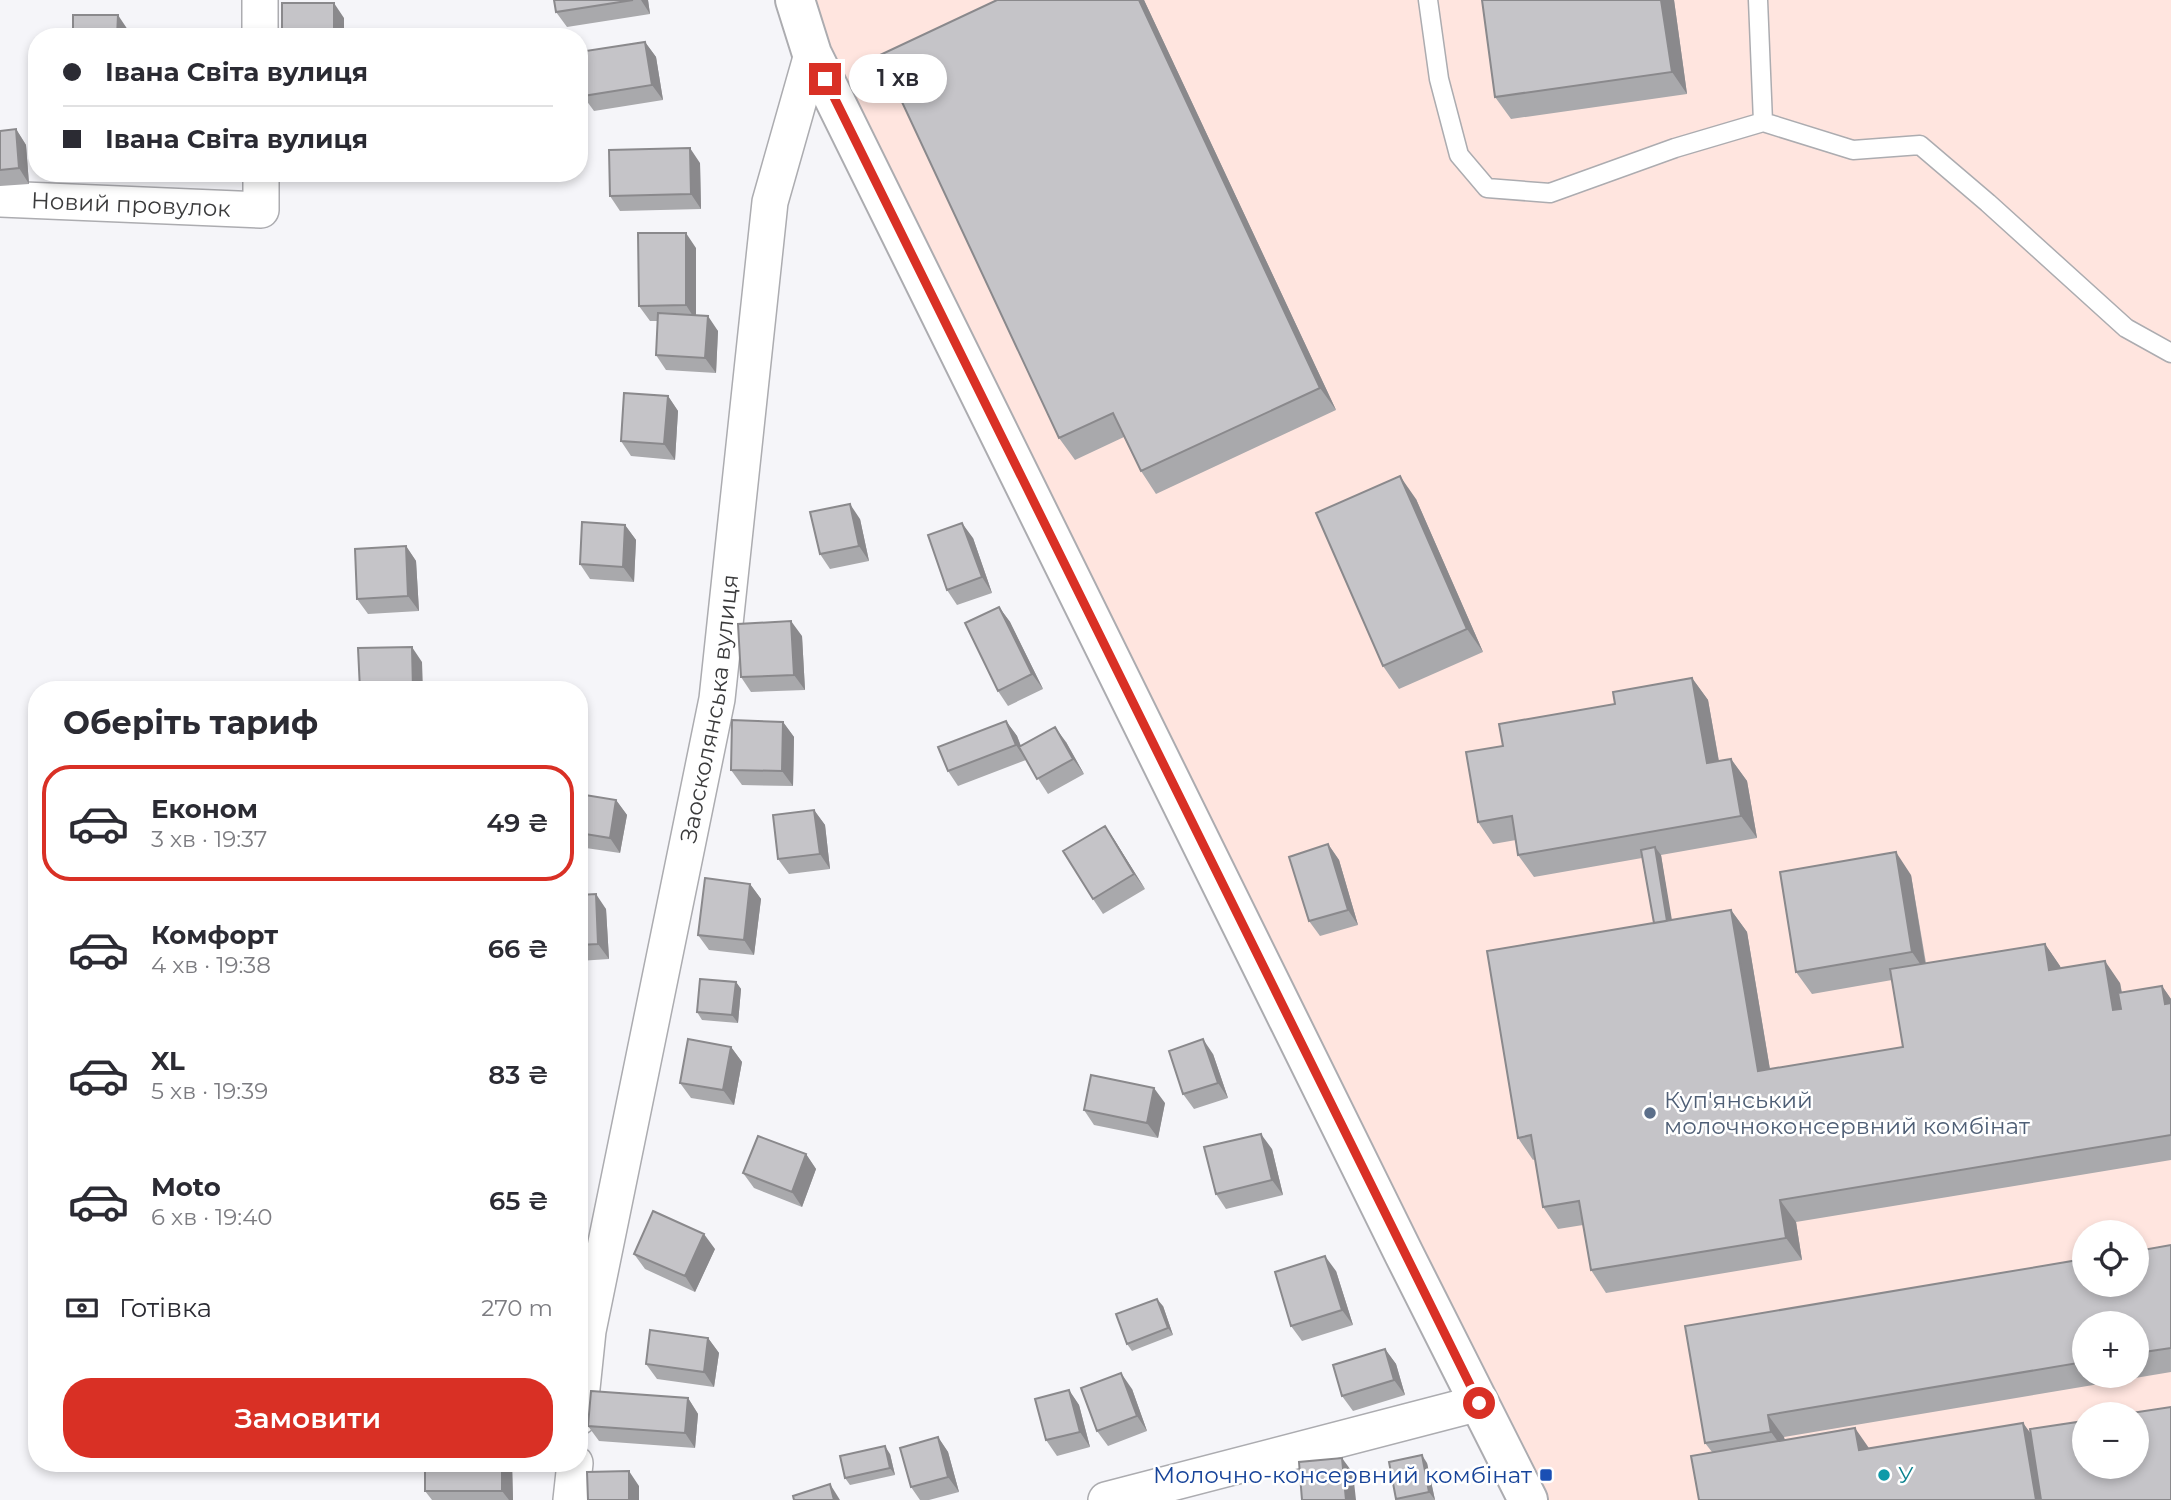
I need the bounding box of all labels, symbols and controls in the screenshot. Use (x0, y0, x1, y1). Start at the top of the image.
callout: 1 хв (850, 55, 948, 104)
text: Івана Світа вулиця (105, 56, 368, 88)
route end (809, 63, 841, 95)
text: 1 хв (877, 64, 919, 92)
text: Івана Світа вулиця (105, 123, 368, 155)
street label: Новий провулок (30, 186, 232, 223)
street label: Заосколянська вулиця (674, 573, 744, 845)
text: Оберіть тариф (63, 703, 318, 742)
icon: car (67, 792, 130, 855)
text: Економ (151, 793, 258, 825)
text: 49 ₴ (487, 807, 549, 839)
text: 3 хв · 19:37 (151, 825, 267, 853)
icon: car (67, 918, 130, 981)
text: Комфорт (151, 919, 278, 951)
text: 66 ₴ (488, 933, 549, 965)
text: 4 хв · 19:38 (151, 951, 271, 979)
icon: car (67, 1044, 130, 1107)
text: XL (151, 1045, 185, 1077)
text: 83 ₴ (488, 1059, 549, 1091)
text: 5 хв · 19:39 (151, 1077, 268, 1105)
place label: Куп'янський молочноконсервний комбінат (1664, 1086, 2030, 1140)
marker: Куп'янський молочноконсервний комбінат (1642, 1105, 1658, 1121)
icon: car (67, 1170, 130, 1233)
text: Moto (151, 1171, 221, 1203)
text: 65 ₴ (489, 1185, 549, 1217)
text: 6 хв · 19:40 (151, 1203, 273, 1231)
map controls (2072, 1220, 2149, 1479)
button: locate (2072, 1220, 2149, 1297)
icon: cash (63, 1289, 101, 1327)
text: Готівка (119, 1292, 212, 1324)
text: 270 m (481, 1294, 553, 1322)
button: + (2072, 1311, 2149, 1388)
button: Замовити (63, 1378, 553, 1458)
route start (1463, 1387, 1495, 1419)
button: − (2072, 1402, 2149, 1479)
place label: Молочно-консервний комбінат (1153, 1461, 1532, 1489)
place label: У (1898, 1461, 1914, 1489)
marker: Молочно-консервний комбінат (1538, 1467, 1554, 1483)
marker: У (1876, 1467, 1892, 1483)

